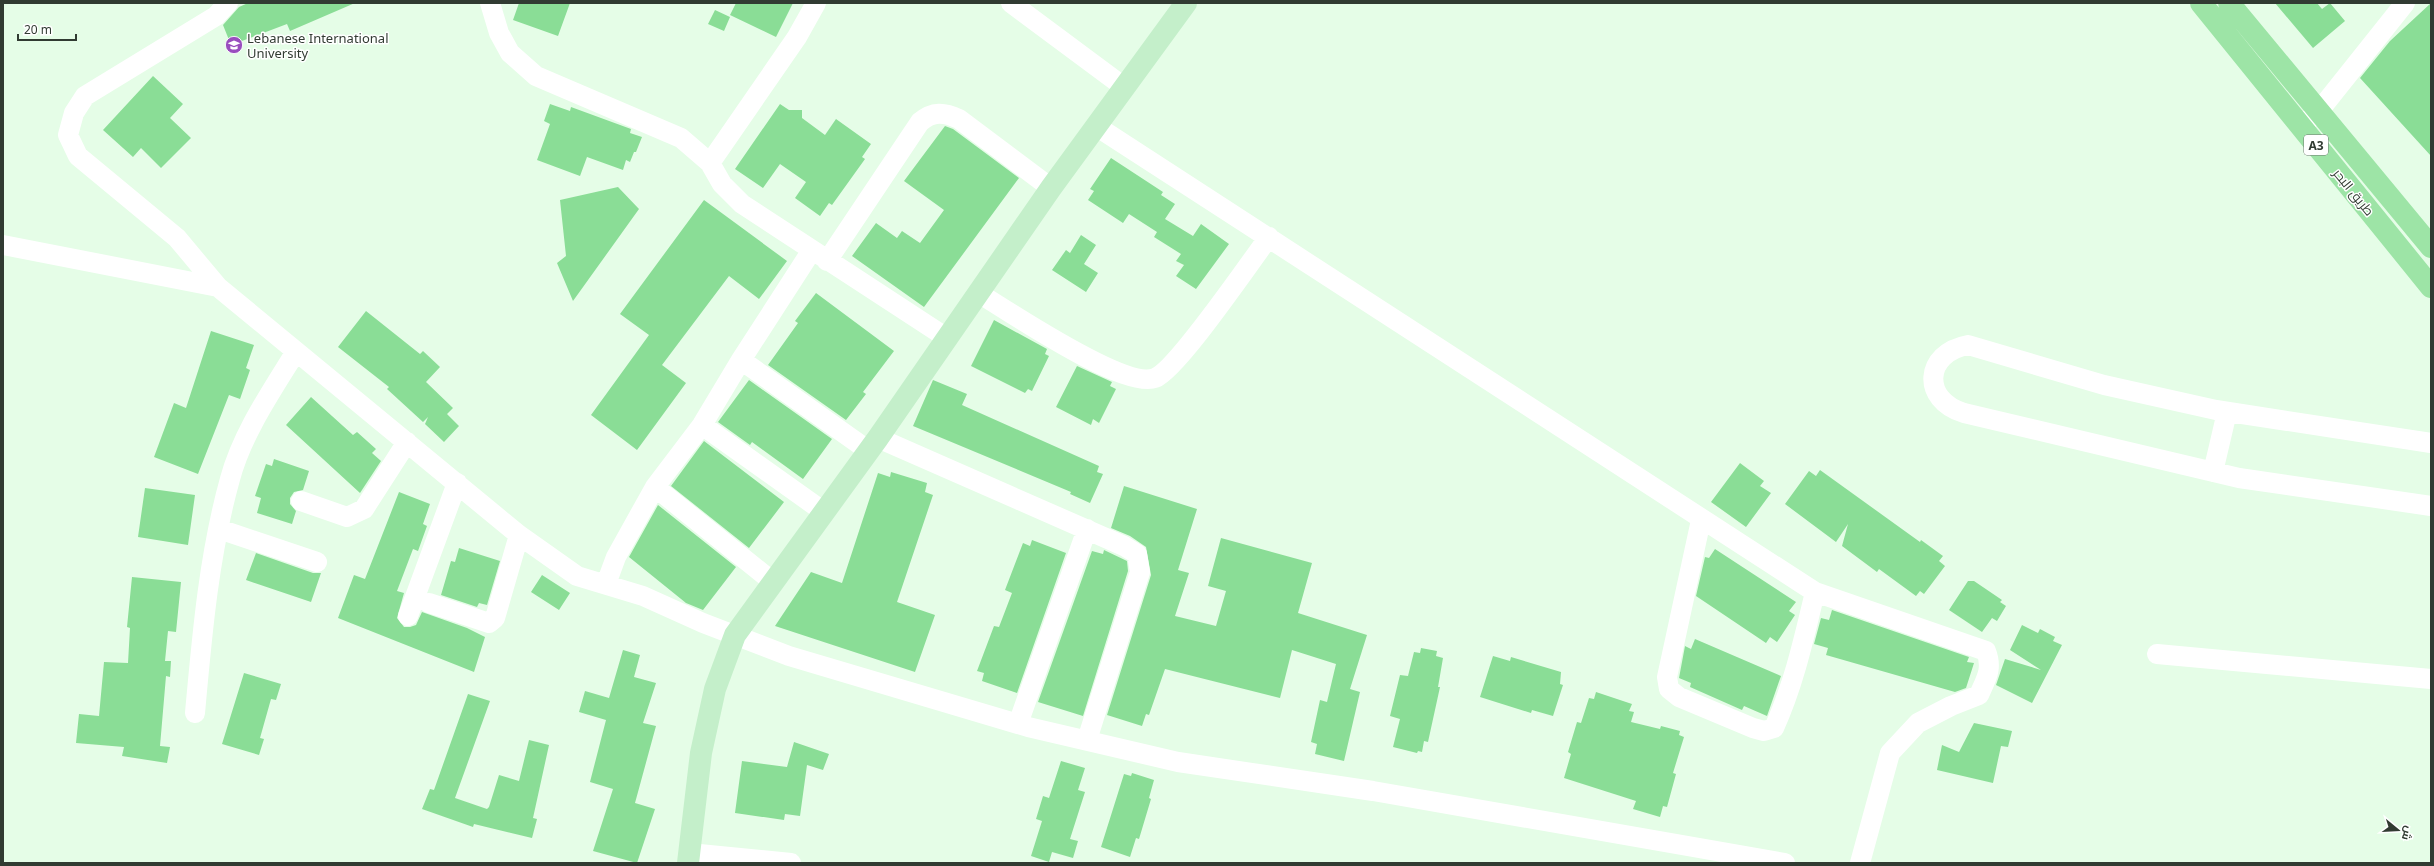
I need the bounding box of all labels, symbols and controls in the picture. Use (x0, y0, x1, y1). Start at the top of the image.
scale bar (18, 16, 76, 42)
text: 20 m (24, 21, 52, 38)
place label: Lebanese International University (247, 29, 389, 62)
school or university icon: Lebanese International University (224, 35, 244, 55)
road number: A3 (2304, 135, 2328, 155)
street label: طريق البحر (2329, 164, 2379, 219)
north arrow (2378, 810, 2418, 850)
text: ش (2399, 824, 2417, 842)

